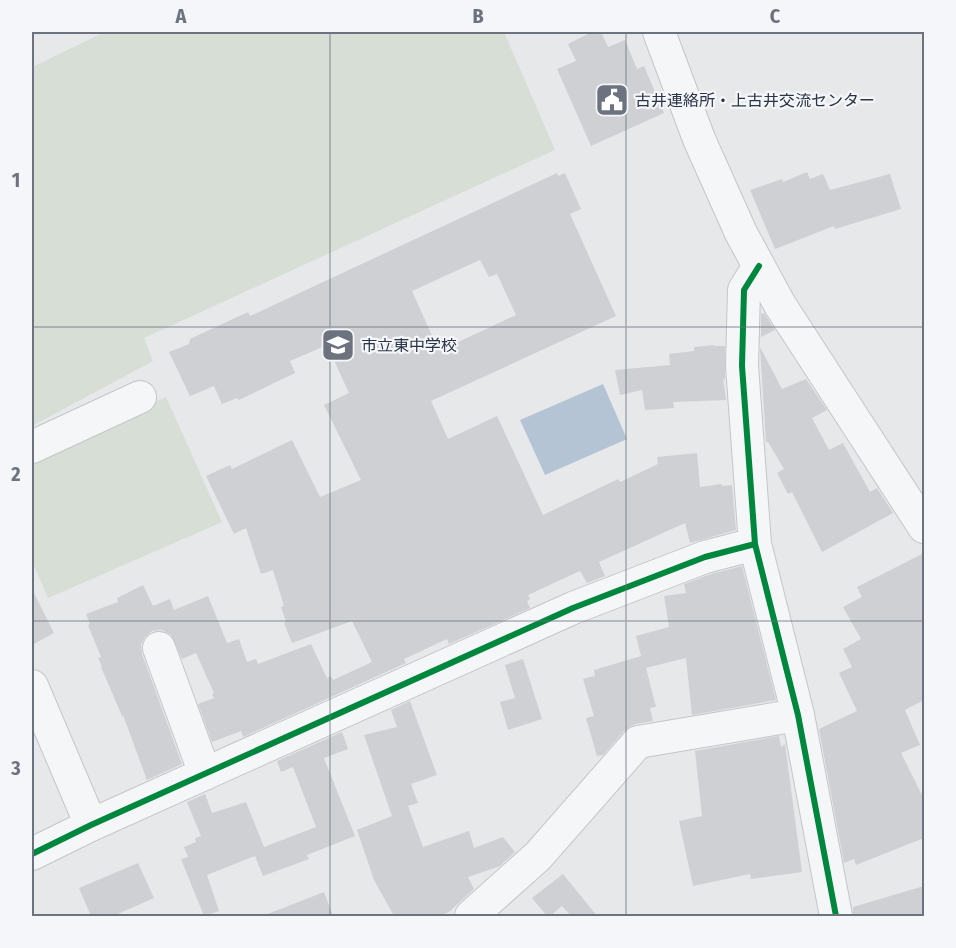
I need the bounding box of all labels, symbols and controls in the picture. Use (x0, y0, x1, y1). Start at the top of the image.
text: A (175, 4, 188, 28)
text: B (472, 4, 484, 28)
text: C (770, 4, 781, 28)
public building icon: 古井連絡所・上古井交流センター (594, 82, 630, 118)
place label: 古井連絡所・上古井交流センター (635, 91, 875, 110)
text: 1 (12, 168, 20, 192)
school or university icon: 市立東中学校 (320, 327, 356, 363)
place label: 市立東中学校 (361, 336, 457, 355)
text: 2 (10, 462, 21, 486)
text: 3 (10, 756, 21, 780)

